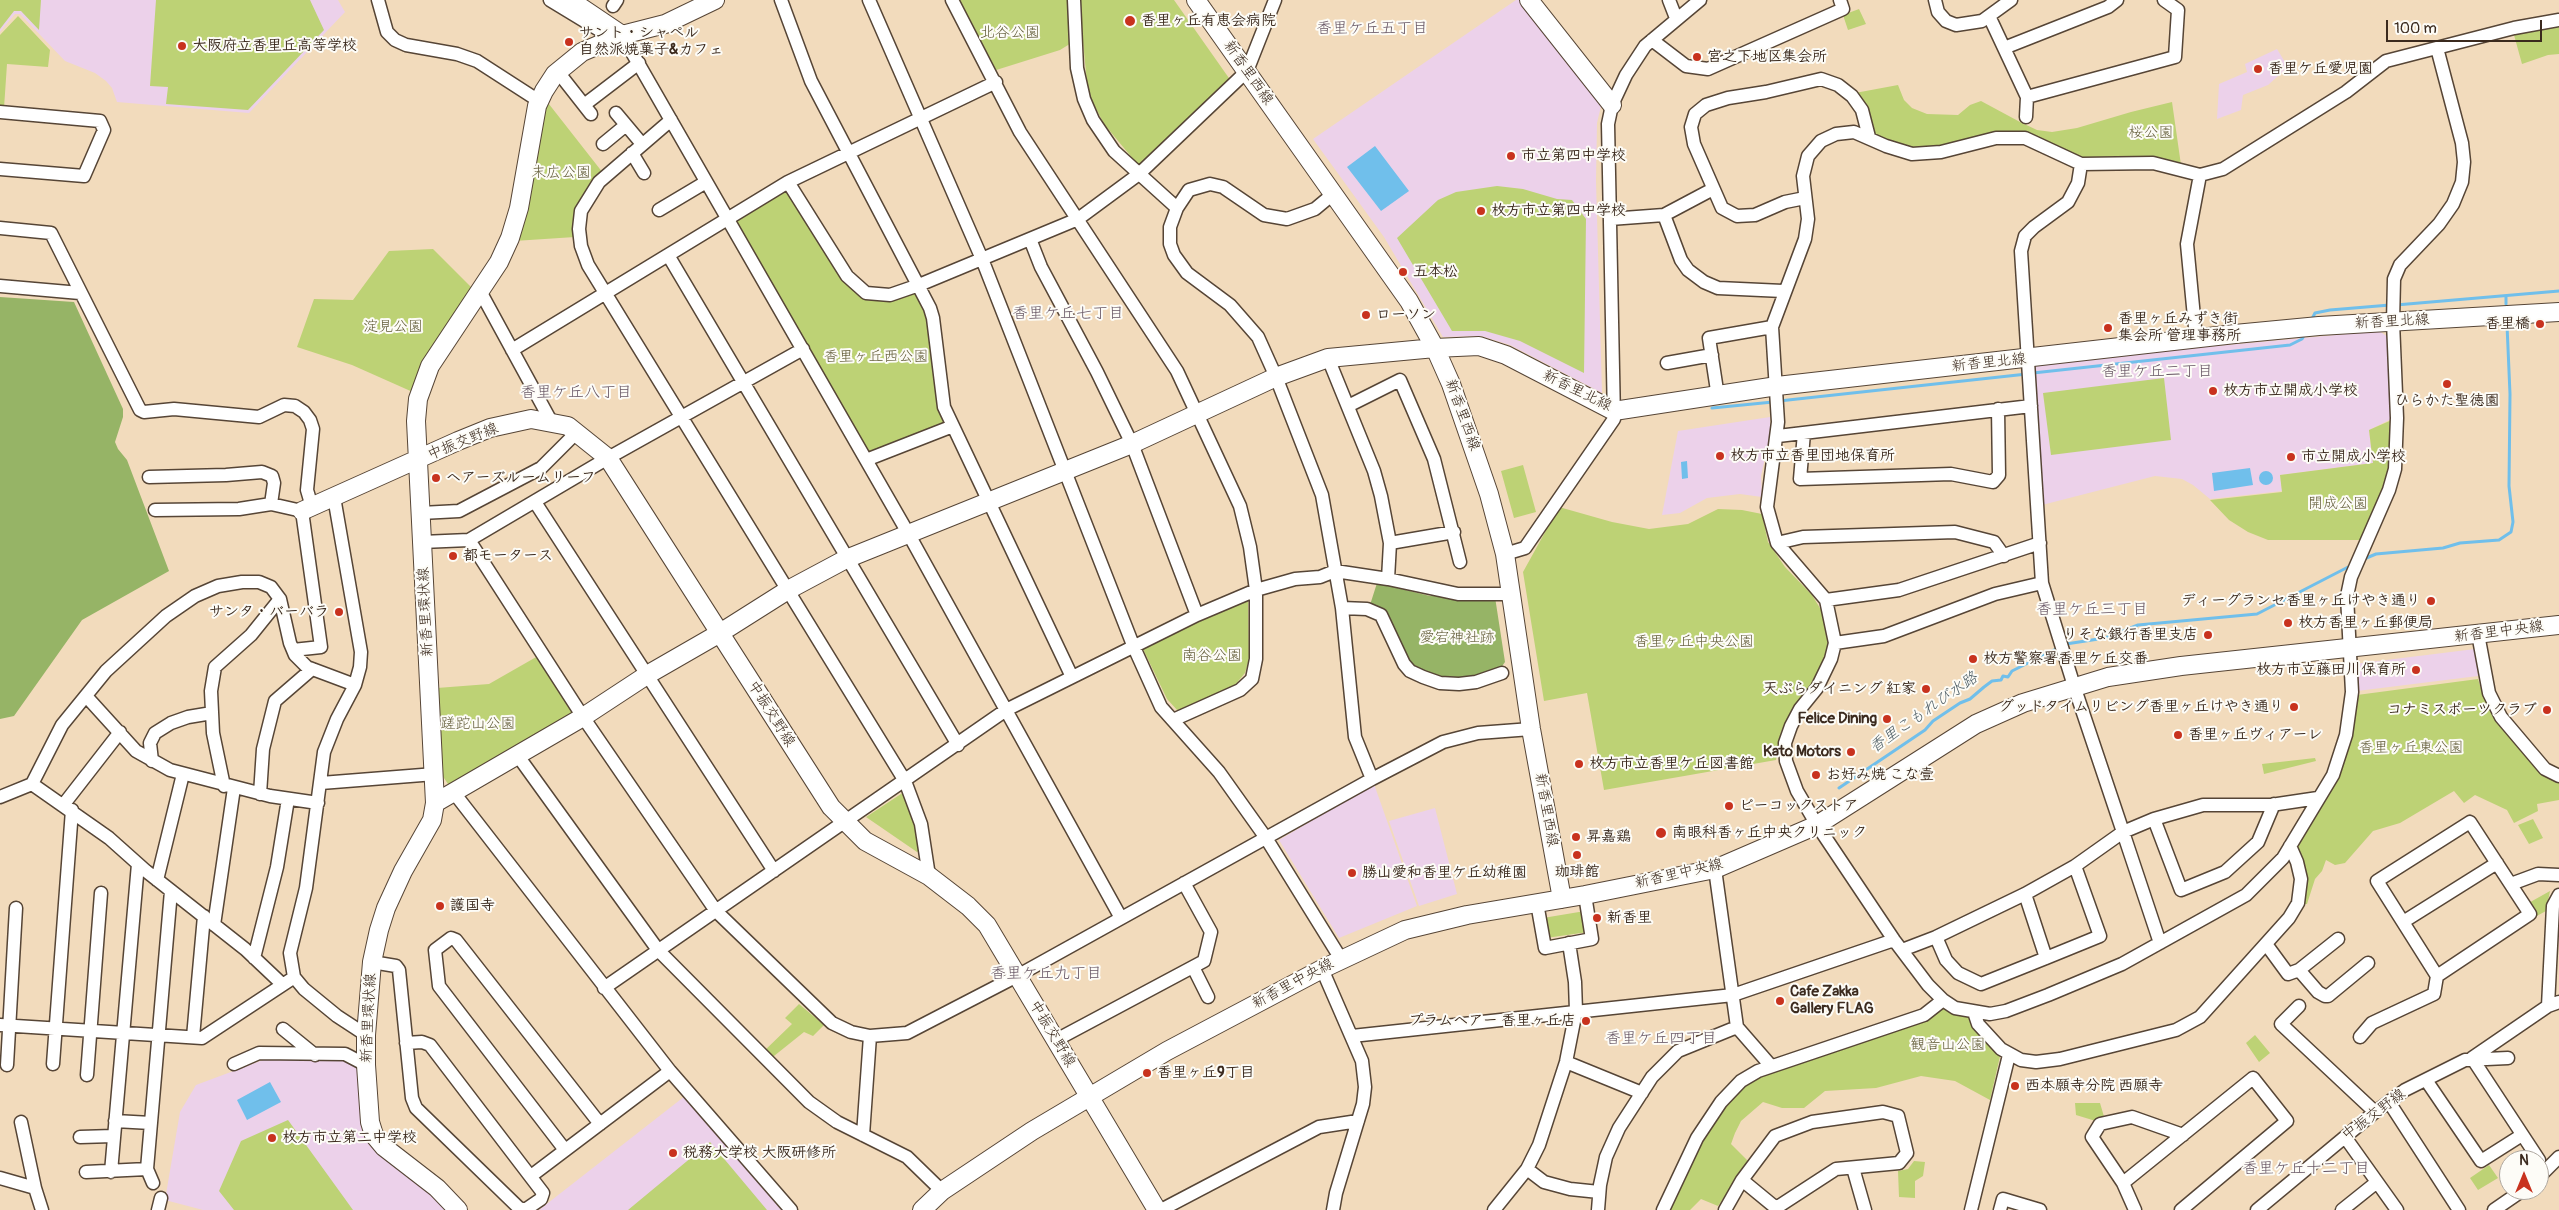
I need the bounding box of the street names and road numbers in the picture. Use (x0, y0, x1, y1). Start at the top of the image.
street label: 新香里西線 (1219, 37, 1277, 109)
street label: 新香里北線 (2354, 311, 2430, 333)
street label: 新香里北線 (1951, 350, 2027, 376)
street label: 新香里北線 (1539, 366, 1615, 416)
street label: 新香里西線 (1441, 377, 1483, 453)
street label: 中振交野線 (425, 420, 501, 464)
street label: 新香里環状線 (415, 567, 437, 657)
street label: 新香里中央線 (2453, 618, 2545, 646)
street label: 中振交野線 (743, 677, 799, 751)
street label: 新香里西線 (1531, 772, 1561, 848)
street label: 新香里中央線 (1633, 855, 1725, 893)
street label: 新香里中央線 (1249, 955, 1337, 1013)
street label: 新香里環状線 (358, 973, 380, 1063)
street label: 中振交野線 (1025, 997, 1079, 1071)
street label: 中振交野線 (2339, 1085, 2409, 1145)

